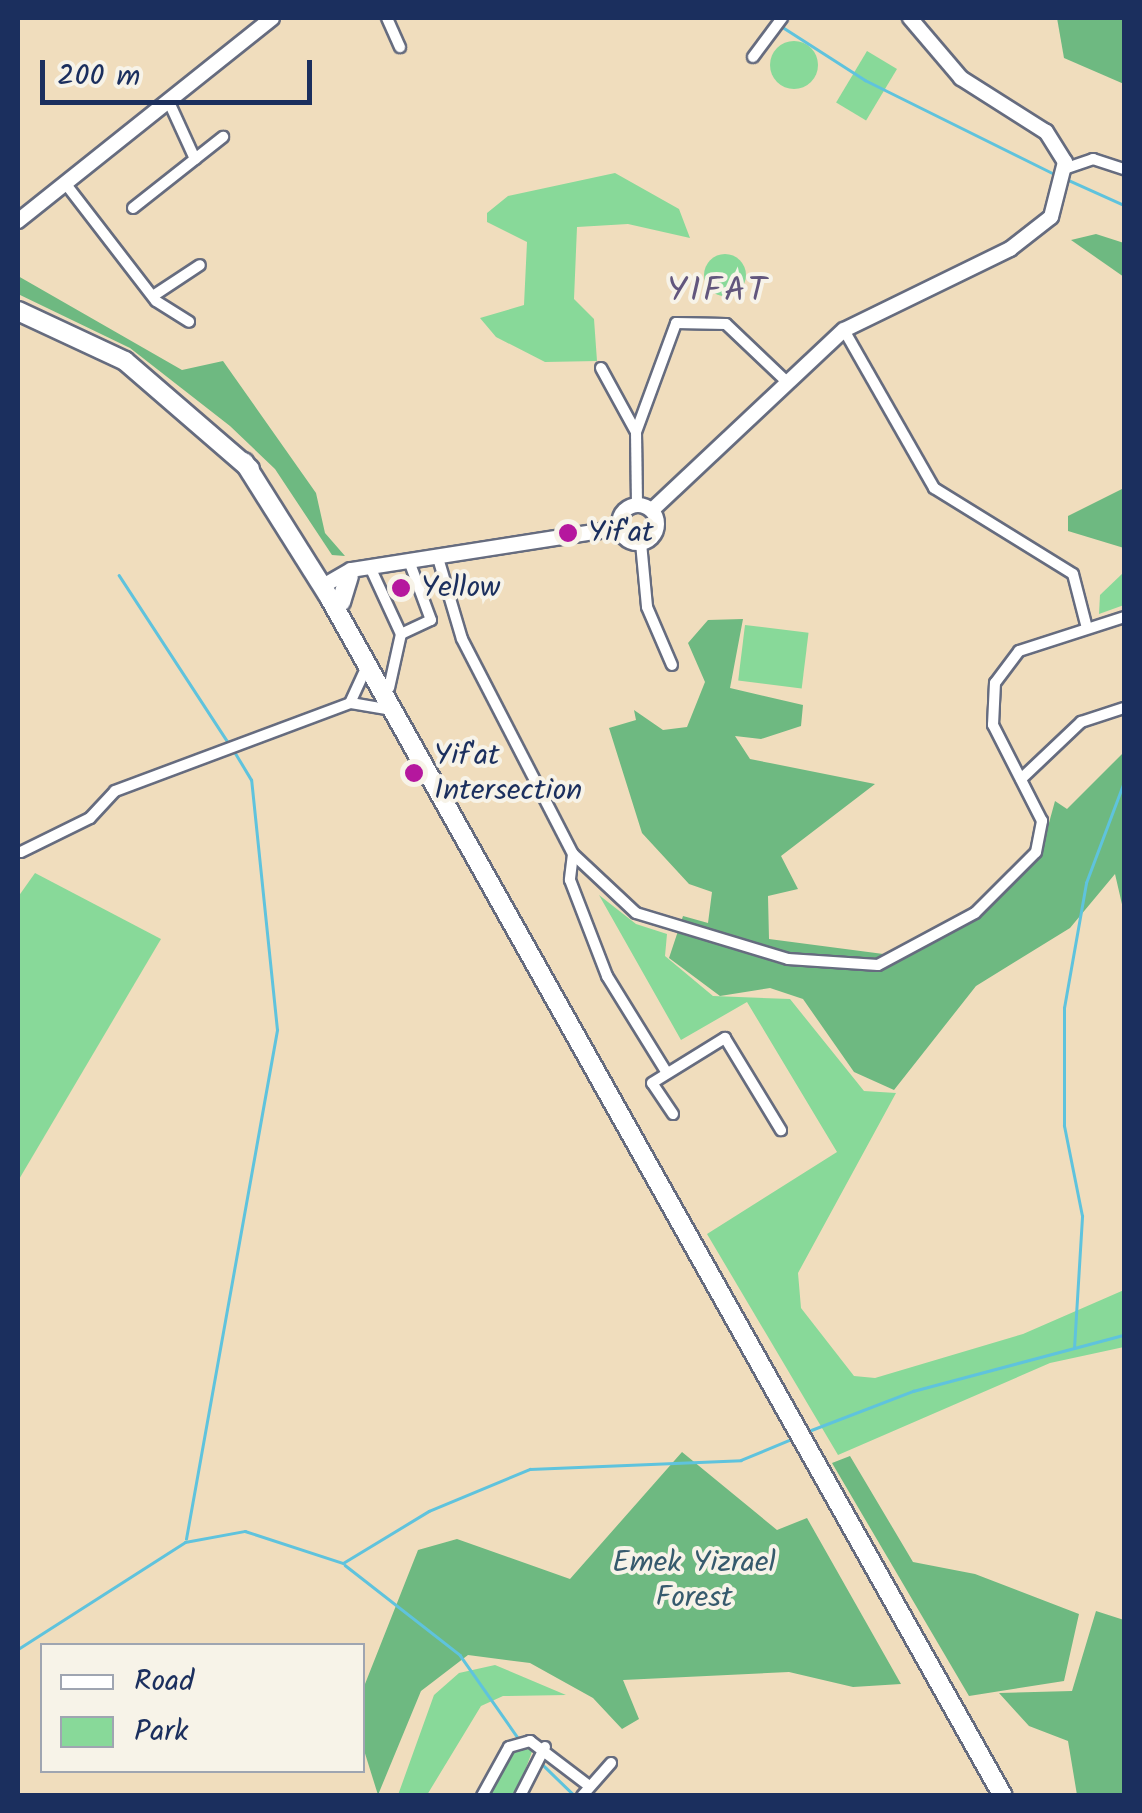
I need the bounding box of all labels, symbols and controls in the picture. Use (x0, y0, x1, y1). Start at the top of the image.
scale bar (45, 40, 318, 102)
text: 200 m (57, 53, 140, 101)
district label: YIFAT (667, 271, 769, 313)
place label: Yif'at (588, 515, 654, 551)
marker: Yif'at (557, 522, 579, 544)
place label: Yellow (421, 570, 500, 606)
marker: Yellow (390, 577, 412, 599)
place label: Yif'at Intersection (434, 738, 582, 808)
marker: Yif'at Intersection (403, 762, 425, 784)
park label: Emek Yizrael Forest (612, 1545, 776, 1616)
legend (40, 1643, 365, 1773)
text: Road (134, 1658, 194, 1706)
text: Park (134, 1708, 188, 1756)

